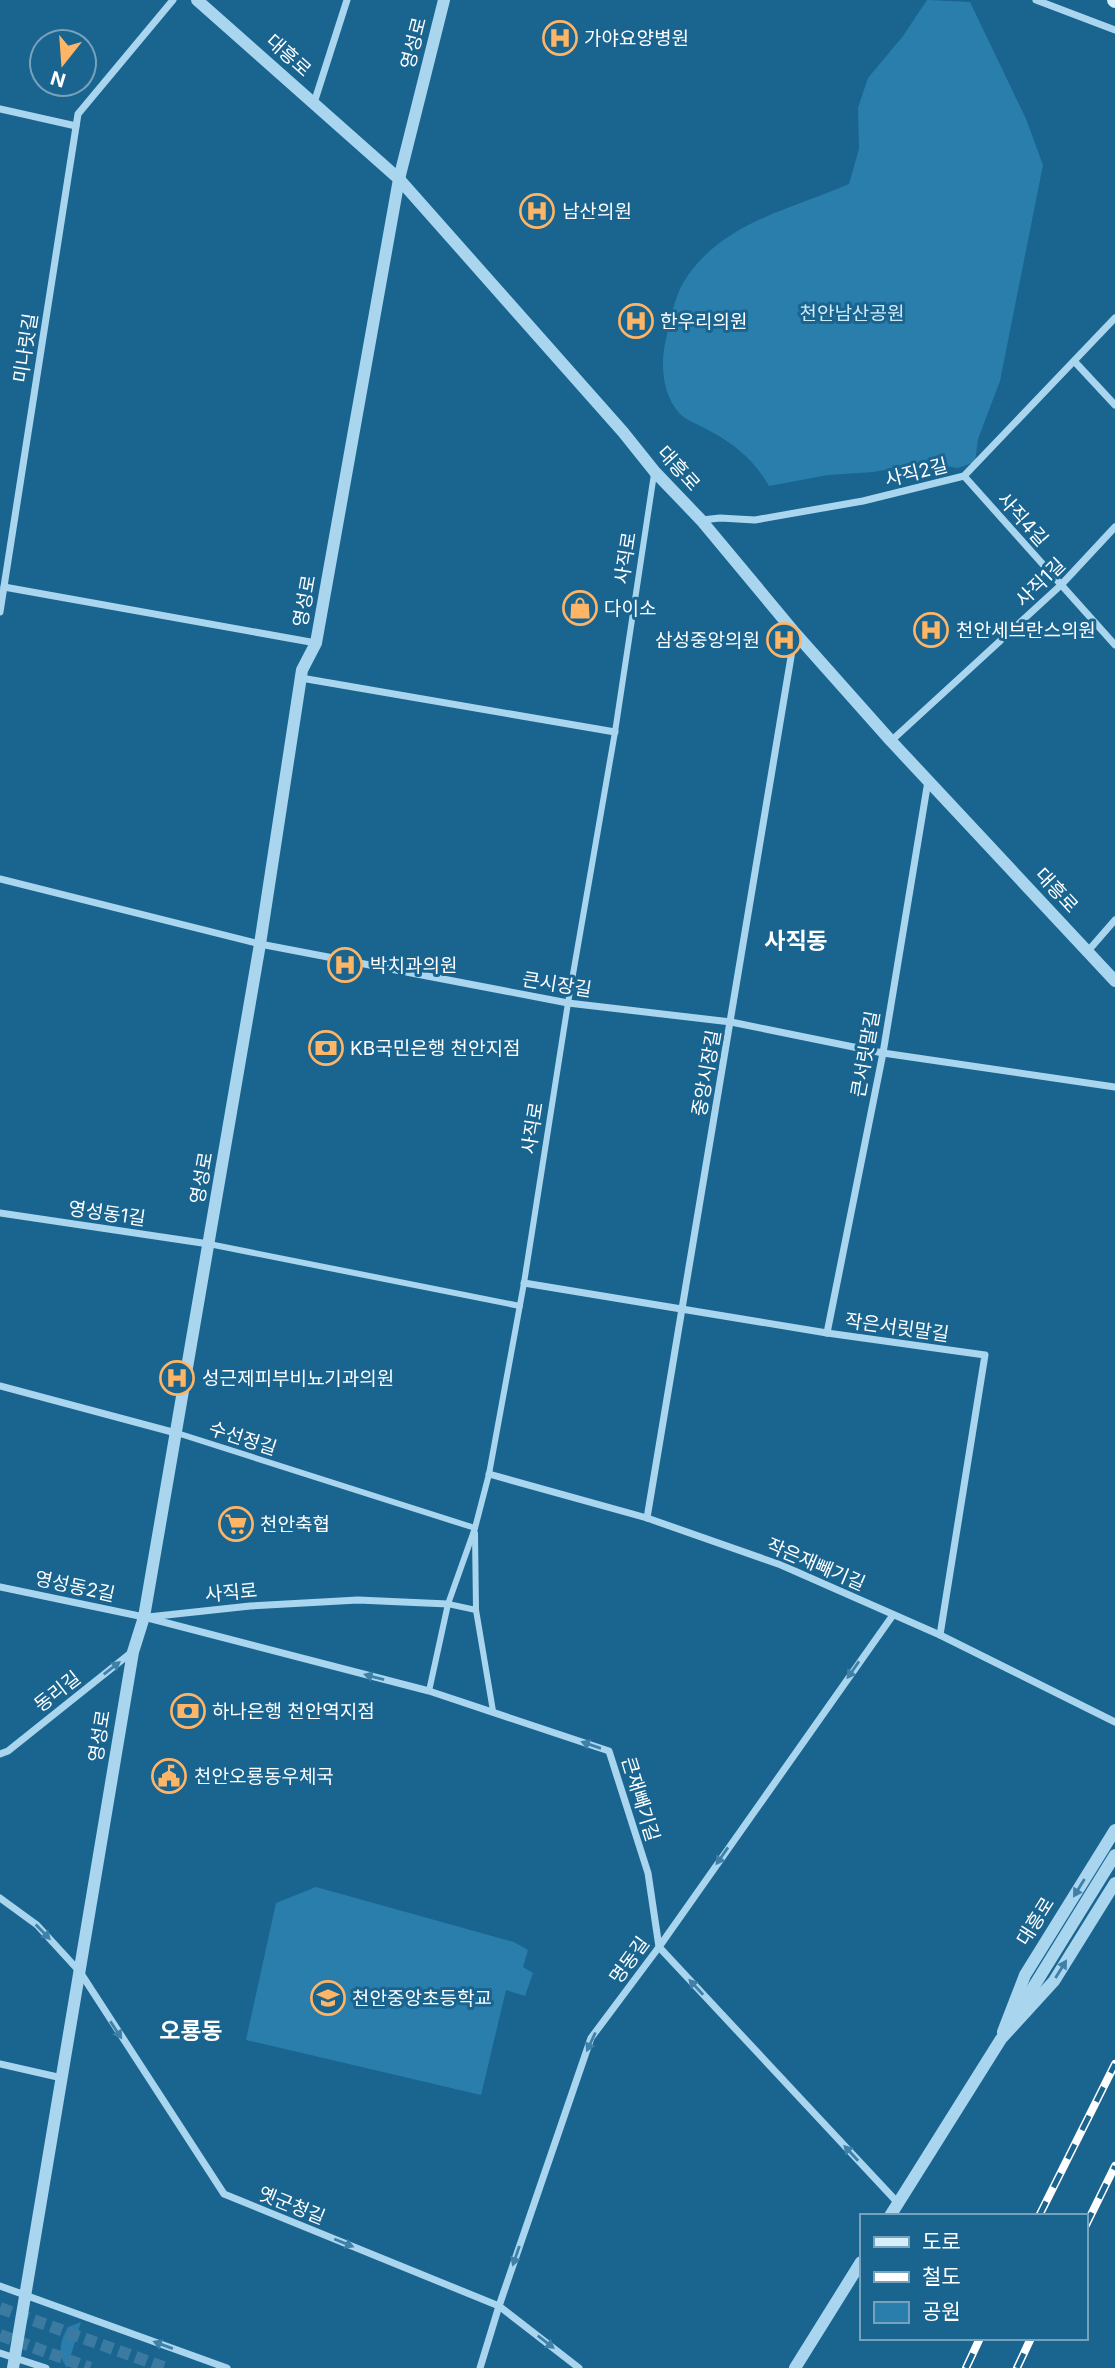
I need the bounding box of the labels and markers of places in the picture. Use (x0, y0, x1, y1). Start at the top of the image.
hospital icon: 가야요양병원 (541, 19, 579, 57)
place label: 가야요양병원 (584, 27, 689, 50)
hospital icon: 남산의원 (518, 192, 556, 230)
place label: 남산의원 (562, 200, 632, 223)
hospital icon: 한우리의원 (617, 302, 655, 340)
place label: 한우리의원 (660, 310, 747, 333)
shop icon: 다이소 (561, 589, 599, 627)
place label: 다이소 (604, 597, 656, 620)
hospital icon: 천안세브란스의원 (912, 611, 950, 649)
place label: 천안세브란스의원 (956, 619, 1096, 642)
hospital icon: 삼성중앙의원 (765, 621, 803, 659)
place label: 삼성중앙의원 (655, 629, 760, 652)
hospital icon: 박치과의원 (326, 946, 364, 984)
place label: 박치과의원 (370, 954, 457, 977)
bank icon: KB국민은행 천안지점 (307, 1029, 345, 1067)
place label: KB국민은행 천안지점 (350, 1037, 520, 1060)
hospital icon: 성근제피부비뇨기과의원 (158, 1359, 196, 1397)
place label: 성근제피부비뇨기과의원 (202, 1367, 394, 1390)
supermarket icon: 천안축협 (217, 1505, 255, 1543)
place label: 천안축협 (260, 1513, 330, 1536)
bank icon: 하나은행 천안역지점 (169, 1692, 207, 1730)
place label: 하나은행 천안역지점 (212, 1700, 375, 1723)
public building icon: 천안오룡동우체국 (150, 1757, 188, 1795)
place label: 천안오룡동우체국 (194, 1765, 334, 1788)
school or university icon: 천안중앙초등학교 (309, 1979, 347, 2017)
place label: 천안중앙초등학교 (352, 1987, 492, 2010)

